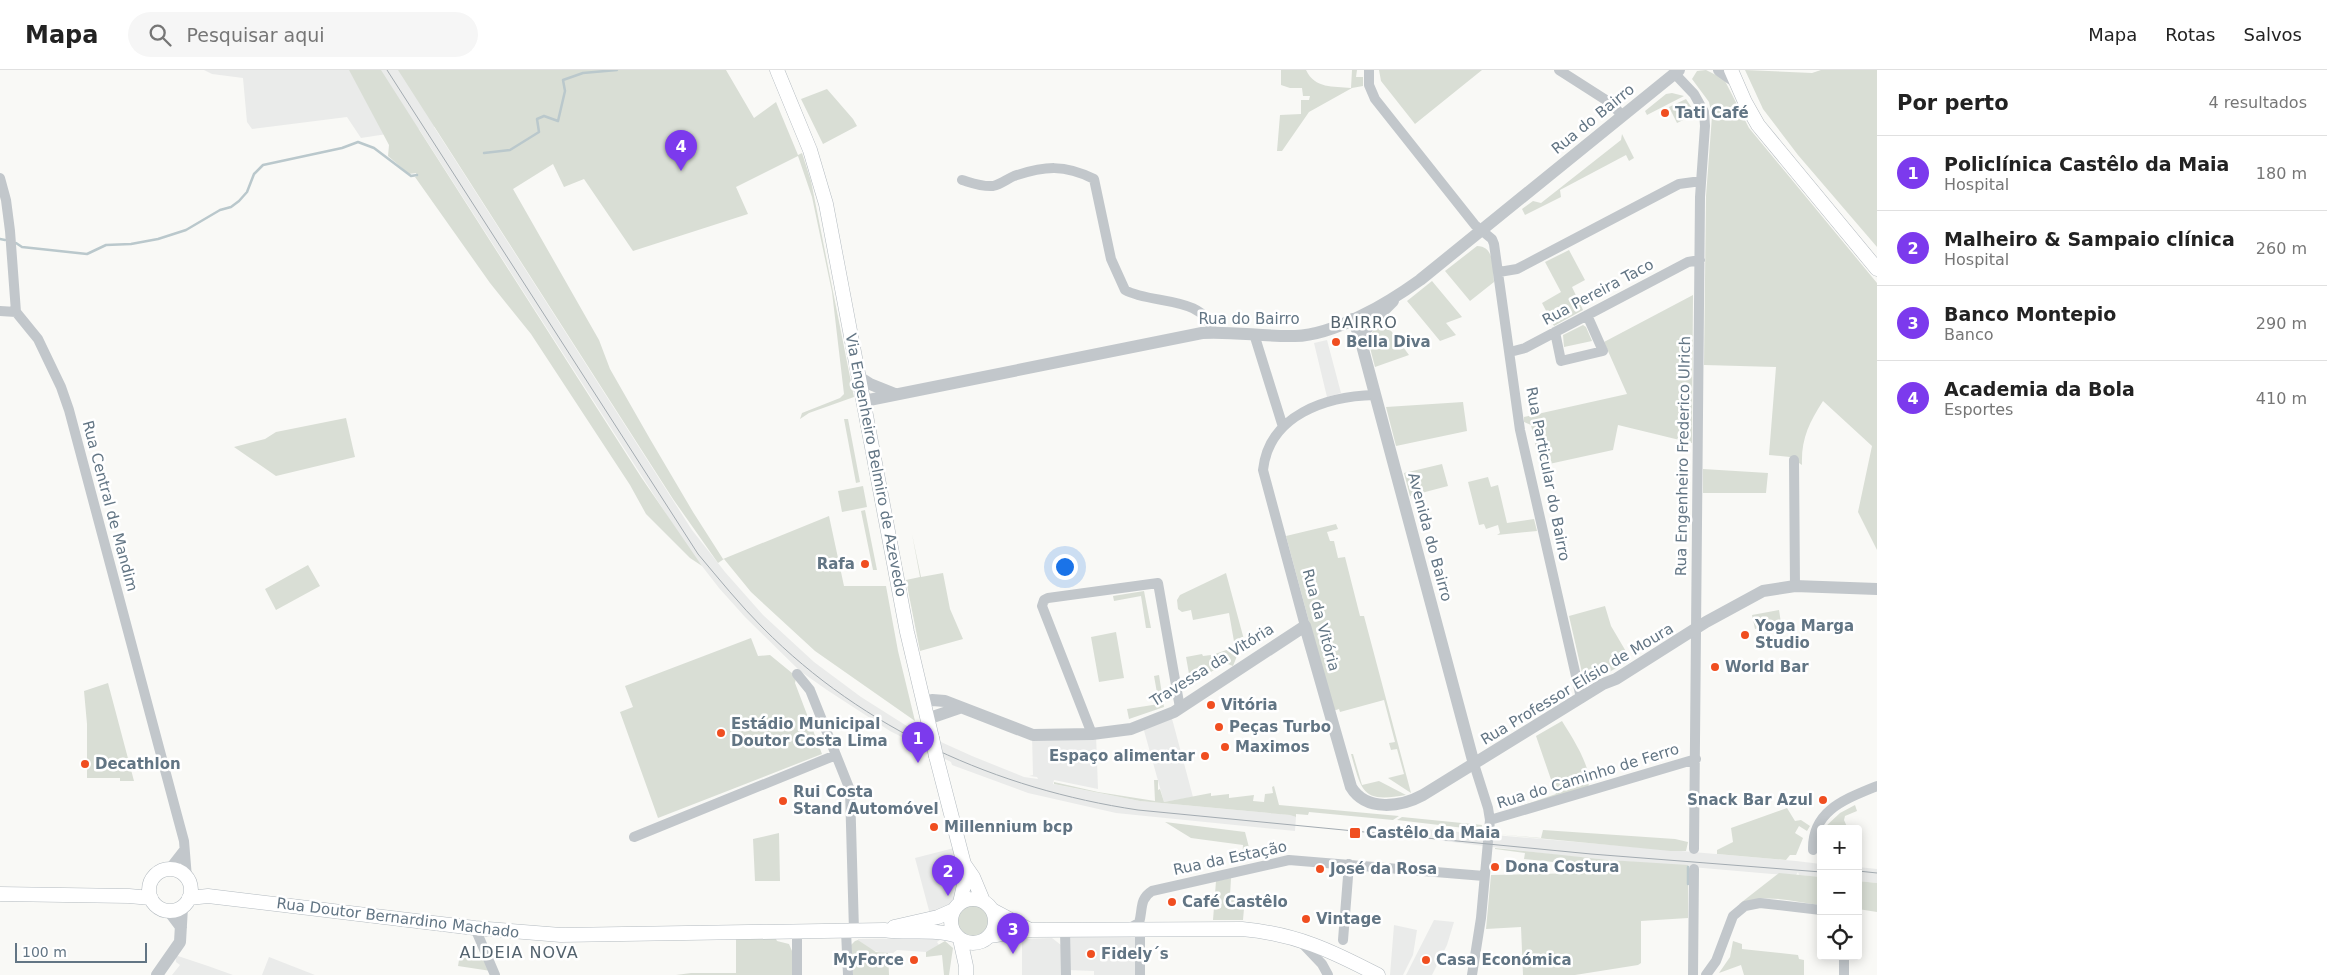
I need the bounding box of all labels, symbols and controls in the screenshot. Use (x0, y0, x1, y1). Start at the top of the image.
search box (128, 12, 478, 57)
text: Mapa (25, 21, 98, 49)
icon: search (146, 21, 174, 49)
text: Pesquisar aqui (186, 24, 325, 46)
text: Mapa (2088, 24, 2137, 45)
text: Rotas (2165, 24, 2216, 45)
text: Salvos (2244, 24, 2302, 45)
street label: Rua do Bairro (1548, 80, 1638, 158)
text: Por perto (1897, 91, 2009, 115)
text: 4 resultados (2208, 93, 2307, 112)
place label: Tati Café (1675, 104, 1749, 122)
marker: Tati Café (1659, 107, 1671, 119)
pin: 4 (665, 130, 697, 171)
text: Policlínica Castêlo da Maia (1944, 153, 2229, 175)
text: 1 (1907, 164, 1919, 183)
text: 180 m (2256, 164, 2307, 183)
text: Hospital (1944, 175, 2009, 194)
text: Malheiro & Sampaio clínica (1944, 228, 2235, 250)
text: 2 (1907, 239, 1919, 258)
text: 260 m (2256, 239, 2307, 258)
text: Hospital (1944, 250, 2009, 269)
street label: Rua Pereira Taco (1539, 255, 1657, 329)
text: Banco Montepio (1944, 303, 2116, 325)
street label: Rua do Bairro (1198, 310, 1300, 328)
district label: BAIRRO (1330, 313, 1398, 332)
text: 3 (1907, 314, 1919, 333)
text: 290 m (2256, 314, 2307, 333)
text: Banco (1944, 325, 1994, 344)
street label: Via Engenheiro Belmiro de Azevedo (842, 332, 910, 598)
place label: Bella Diva (1346, 333, 1431, 351)
marker: Bella Diva (1330, 336, 1342, 348)
street label: Rua Engenheiro Frederico Ulrich (1672, 336, 1694, 576)
text: Academia da Bola (1944, 378, 2135, 400)
street label: Rua Particular do Bairro (1522, 385, 1574, 563)
text: 4 (1907, 389, 1919, 408)
text: 410 m (2256, 389, 2307, 408)
text: Esportes (1944, 400, 2013, 419)
street label: Rua Central de Mandim (79, 419, 141, 593)
street label: Avenida do Bairro (1404, 471, 1456, 603)
your location (1052, 554, 1078, 580)
place label: Rafa (817, 555, 855, 573)
marker: Rafa (859, 558, 871, 570)
street label: Rua da Vitória (1299, 567, 1343, 673)
place label: Yoga Marga Studio (1754, 617, 1854, 652)
street label: Rua Professor Elísio de Moura (1477, 619, 1677, 749)
street label: Travessa da Vitória (1147, 620, 1277, 710)
marker: Yoga Marga Studio (1739, 629, 1751, 641)
place label: World Bar (1725, 658, 1809, 676)
marker: World Bar (1709, 661, 1721, 673)
place label: Vitória (1221, 696, 1278, 714)
marker: Vitória (1205, 699, 1217, 711)
place label: Estádio Municipal Doutor Costa Lima (731, 715, 888, 750)
place label: Peças Turbo (1229, 718, 1331, 736)
marker: Peças Turbo (1213, 721, 1225, 733)
pin: 1 (902, 722, 934, 763)
marker: Estádio Municipal Doutor Costa Lima (715, 727, 727, 739)
place label: Maximos (1235, 738, 1310, 756)
street label: Rua do Caminho de Ferro (1495, 740, 1681, 812)
marker: Maximos (1219, 741, 1231, 753)
place label: Espaço alimentar (1049, 747, 1196, 765)
marker: Espaço alimentar (1199, 750, 1211, 762)
place label: Decathlon (95, 755, 181, 773)
marker: Decathlon (79, 758, 91, 770)
place label: Rui Costa Stand Automóvel (793, 783, 939, 818)
place label: Snack Bar Azul (1687, 791, 1813, 809)
marker: Snack Bar Azul (1817, 794, 1829, 806)
marker: Rui Costa Stand Automóvel (777, 795, 789, 807)
place label: Millennium bcp (944, 818, 1073, 836)
marker: Millennium bcp (928, 821, 940, 833)
place label: Castêlo da Maia (1366, 824, 1500, 842)
map controls (1817, 825, 1862, 960)
button: + (1817, 825, 1862, 870)
marker: Castêlo da Maia (1348, 826, 1362, 840)
street label: Rua da Estação (1172, 837, 1288, 879)
pin: 2 (932, 855, 964, 896)
place label: Dona Costura (1505, 858, 1619, 876)
place label: José da Rosa (1329, 860, 1437, 878)
marker: Dona Costura (1489, 861, 1501, 873)
marker: José da Rosa (1314, 863, 1326, 875)
button: − (1817, 870, 1862, 915)
place label: Café Castêlo (1182, 893, 1288, 911)
street label: Rua Doutor Bernardino Machado (276, 894, 520, 942)
marker: Café Castêlo (1166, 896, 1178, 908)
place label: Vintage (1316, 910, 1381, 928)
pin: 3 (997, 913, 1029, 954)
marker: Vintage (1300, 913, 1312, 925)
button: locate (1817, 915, 1862, 960)
scale bar (15, 940, 148, 963)
district label: ALDEIA NOVA (459, 943, 579, 962)
text: 100 m (22, 944, 67, 960)
place label: Fidely´s (1101, 945, 1169, 963)
marker: Fidely´s (1085, 948, 1097, 960)
place label: MyForce (833, 951, 904, 969)
place label: Casa Económica (1436, 951, 1572, 969)
marker: MyForce (908, 954, 920, 966)
marker: Casa Económica (1420, 954, 1432, 966)

